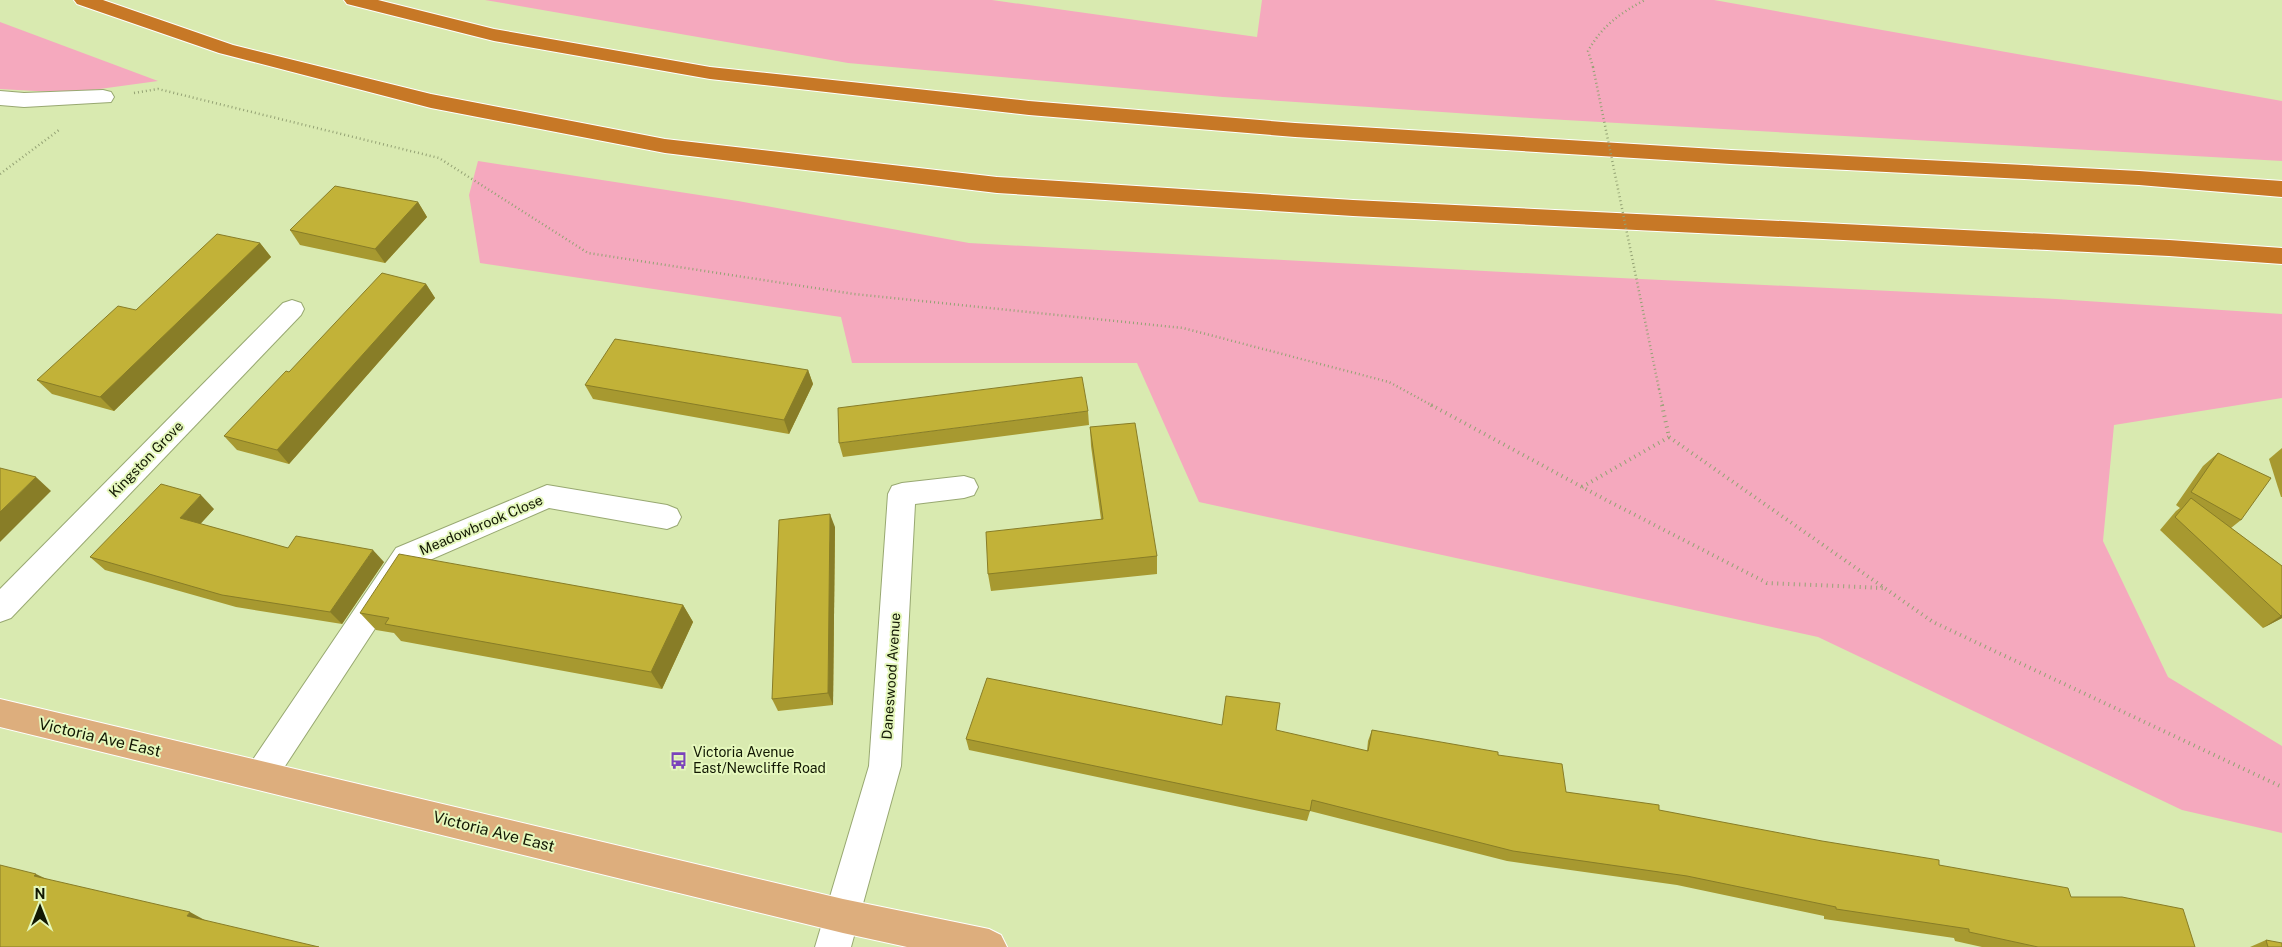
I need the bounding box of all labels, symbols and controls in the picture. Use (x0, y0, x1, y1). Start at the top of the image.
street label: Kingston Grove (106, 418, 186, 500)
street label: Meadowbrook Close (417, 492, 545, 558)
street label: Daneswood Avenue (879, 612, 903, 740)
street label: Victoria Ave East (37, 714, 163, 761)
place label: Victoria Avenue East/Newcliffe Road (693, 744, 826, 776)
bus stop icon: Victoria Avenue East/Newcliffe Road (669, 750, 689, 770)
street label: Victoria Ave East (431, 807, 557, 856)
north arrow (15, 882, 65, 932)
text: N (35, 886, 45, 902)

